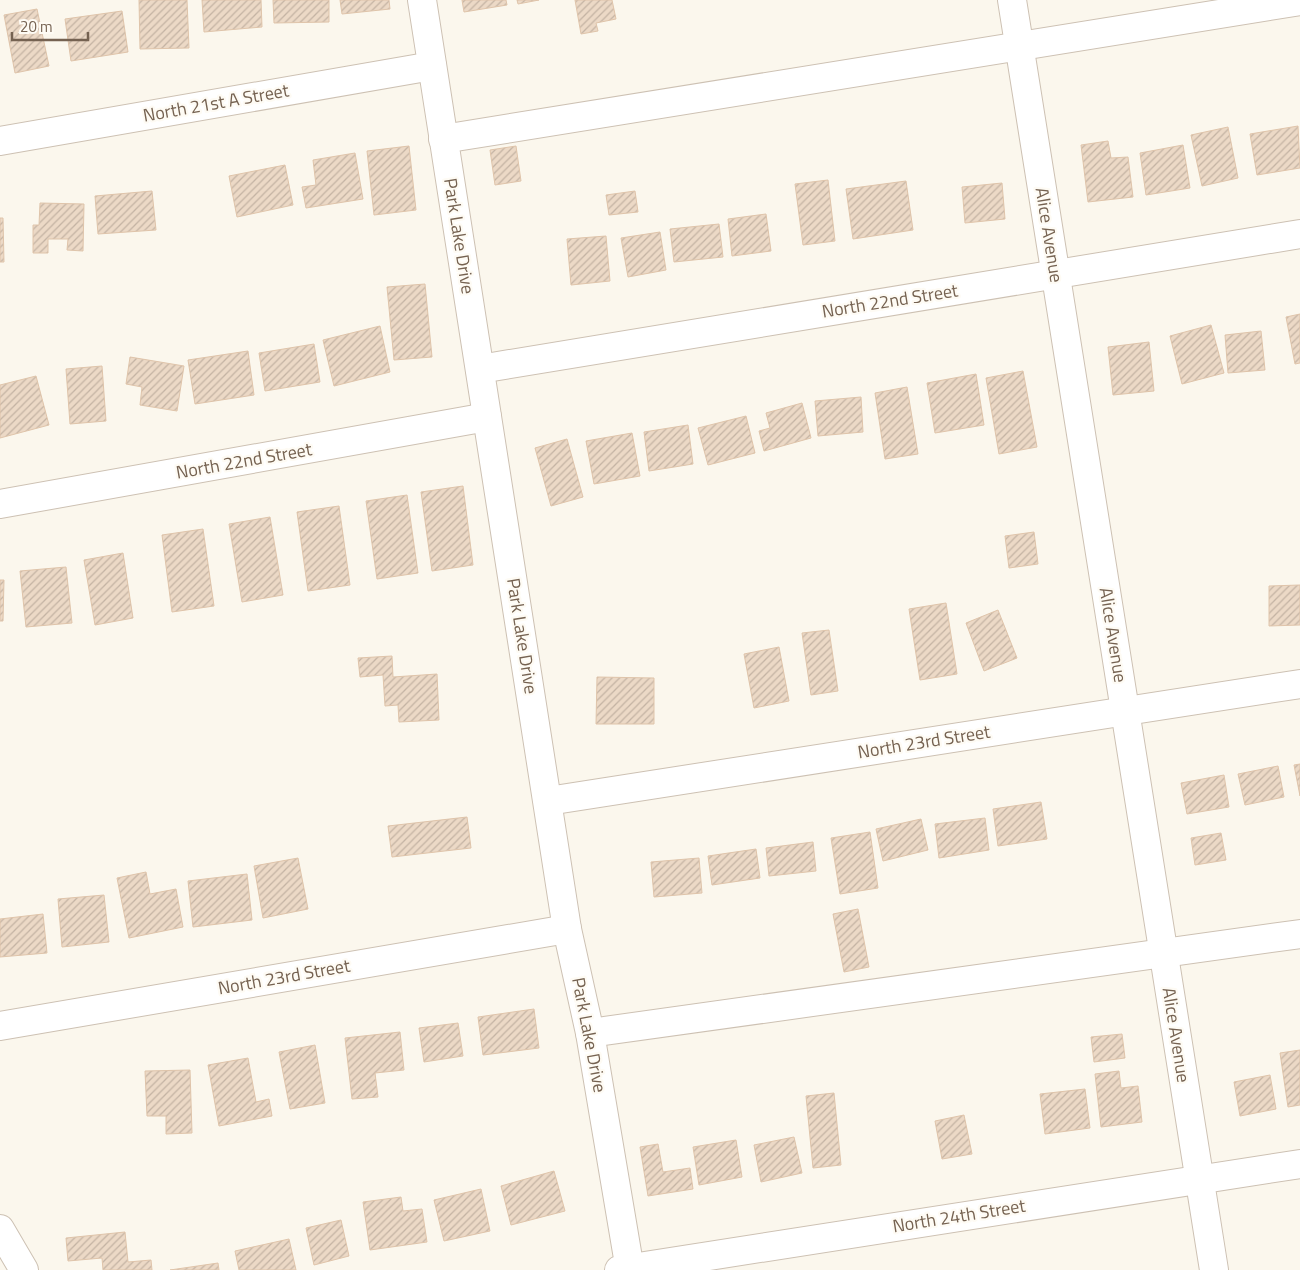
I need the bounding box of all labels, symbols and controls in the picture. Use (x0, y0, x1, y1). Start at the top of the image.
scale bar (12, 10, 89, 42)
text: 20 m (20, 15, 53, 38)
street label: North 21st A Street (141, 76, 292, 129)
street label: Park Lake Drive (437, 176, 482, 296)
street label: Alice Avenue (1029, 185, 1070, 284)
street label: North 22nd Street (820, 276, 961, 325)
street label: North 22nd Street (174, 435, 315, 486)
street label: Park Lake Drive (500, 576, 545, 696)
street label: Alice Avenue (1093, 585, 1134, 684)
street label: North 23rd Street (856, 718, 993, 765)
street label: North 23rd Street (216, 951, 353, 1001)
street label: Park Lake Drive (565, 975, 614, 1095)
street label: Alice Avenue (1156, 985, 1197, 1084)
street label: North 24th Street (891, 1192, 1028, 1239)

